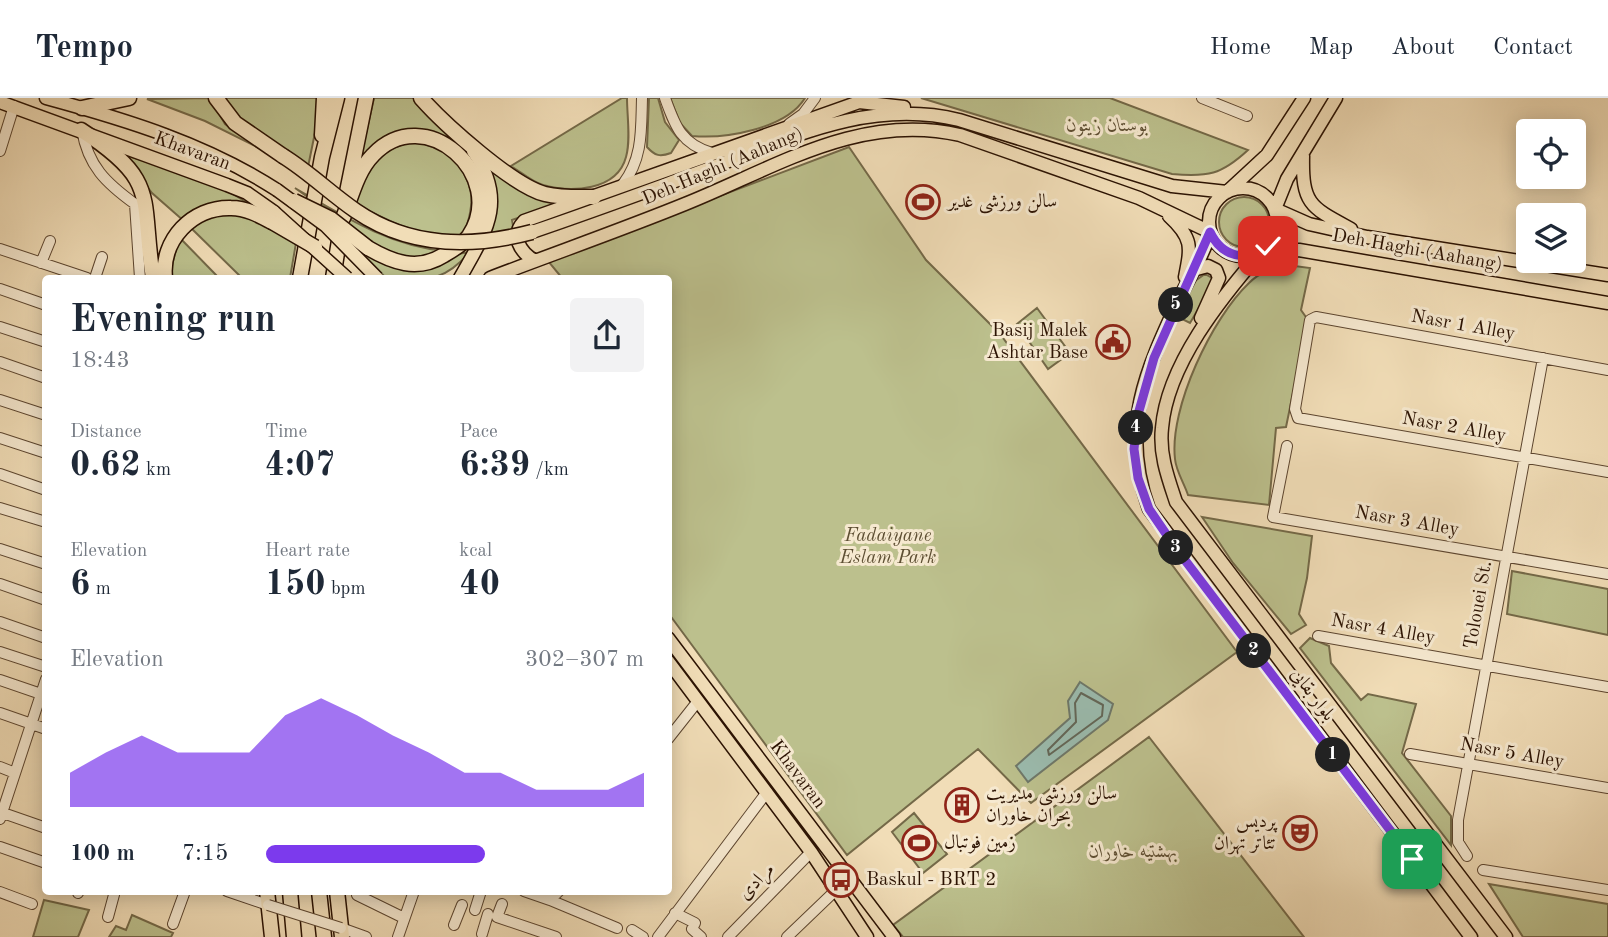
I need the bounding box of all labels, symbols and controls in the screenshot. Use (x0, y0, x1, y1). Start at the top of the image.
text: Tempo (35, 32, 133, 65)
text: Home (1210, 36, 1271, 60)
text: Map (1309, 36, 1353, 60)
text: About (1391, 36, 1455, 60)
text: Contact (1493, 36, 1573, 60)
park label: بوستان زیتون (1066, 117, 1148, 137)
map controls (1516, 119, 1586, 273)
button: locate (1516, 119, 1586, 189)
street label: Deh Haghi (Aahang) (639, 124, 806, 210)
street label: Khavaran (151, 129, 233, 175)
sports icon: سالن ورزشی غدیر (904, 183, 942, 221)
place label: سالن ورزشی غدیر (946, 193, 1057, 214)
button: layers (1516, 203, 1586, 273)
pin (1238, 216, 1298, 276)
street label: Deh Haghi (Aahang) (1330, 226, 1504, 275)
icon: check (1249, 227, 1287, 265)
pin: 5 (1158, 288, 1194, 322)
text: 5 (1170, 295, 1181, 314)
button: share (570, 298, 644, 372)
text: Evening run (70, 302, 276, 340)
street label: Nasr 1 Alley (1409, 308, 1517, 344)
place label: Basij Malek Ashtar Base (986, 322, 1088, 363)
public building icon: Basij Malek Ashtar Base (1094, 323, 1132, 361)
text: 18:43 (70, 349, 130, 372)
pin: 4 (1118, 410, 1154, 446)
street label: Nasr 2 Alley (1400, 410, 1508, 446)
text: 4 (1130, 418, 1141, 437)
text: Distance (70, 423, 142, 442)
text: Time (265, 423, 307, 442)
text: Pace (459, 423, 498, 442)
text: 0.62 (70, 448, 141, 483)
text: 4:07 (265, 448, 335, 483)
text: 6:39 (459, 448, 530, 483)
text: km (141, 461, 171, 480)
text: /km (530, 461, 569, 480)
street label: Nasr 3 Alley (1353, 504, 1461, 540)
park label: Fadaiyane Eslam Park (839, 527, 936, 568)
pin: 3 (1158, 531, 1194, 566)
text: 3 (1170, 538, 1181, 557)
text: Elevation (70, 542, 147, 561)
text: Heart rate (265, 542, 350, 561)
text: kcal (459, 542, 492, 561)
street label: Tolouei St. (1462, 559, 1496, 651)
text: 6 (70, 567, 90, 602)
text: 150 (265, 567, 326, 602)
text: 40 (459, 567, 500, 602)
text: m (90, 580, 111, 599)
text: bpm (326, 580, 366, 599)
street label: Nasr 4 Alley (1329, 612, 1437, 648)
pin: 2 (1236, 634, 1272, 668)
text: 2 (1248, 641, 1259, 660)
text: Elevation (70, 648, 164, 671)
text: 302–307 m (525, 648, 644, 671)
street label: بلوار بقایی (1285, 665, 1338, 726)
street label: Nasr 5 Alley (1458, 736, 1566, 772)
street label: Khavaran (765, 737, 829, 813)
pin: 1 (1316, 738, 1350, 772)
text: 1 (1327, 745, 1338, 764)
place label: سالن ورزشی مدیریت بحران خاوران (986, 785, 1117, 827)
building icon: سالن ورزشی مدیریت بحران خاوران (943, 786, 981, 824)
place label: پردیس تئاتر تهران (1214, 813, 1278, 855)
theatre icon: پردیس تئاتر تهران (1281, 814, 1319, 852)
sports icon: زمین فوتبال (900, 824, 938, 862)
pin (1382, 829, 1442, 889)
place label: زمین فوتبال (944, 834, 1016, 854)
icon: arrive (1393, 840, 1431, 878)
text: 100 m (70, 842, 135, 865)
text: 7:15 (182, 842, 228, 865)
park label: بهشتیه خاوران (1089, 843, 1177, 863)
street label: مرادی (735, 860, 780, 905)
bus stop icon: Baskul - BRT 2 (822, 861, 860, 899)
place label: Baskul - BRT 2 (866, 871, 996, 890)

